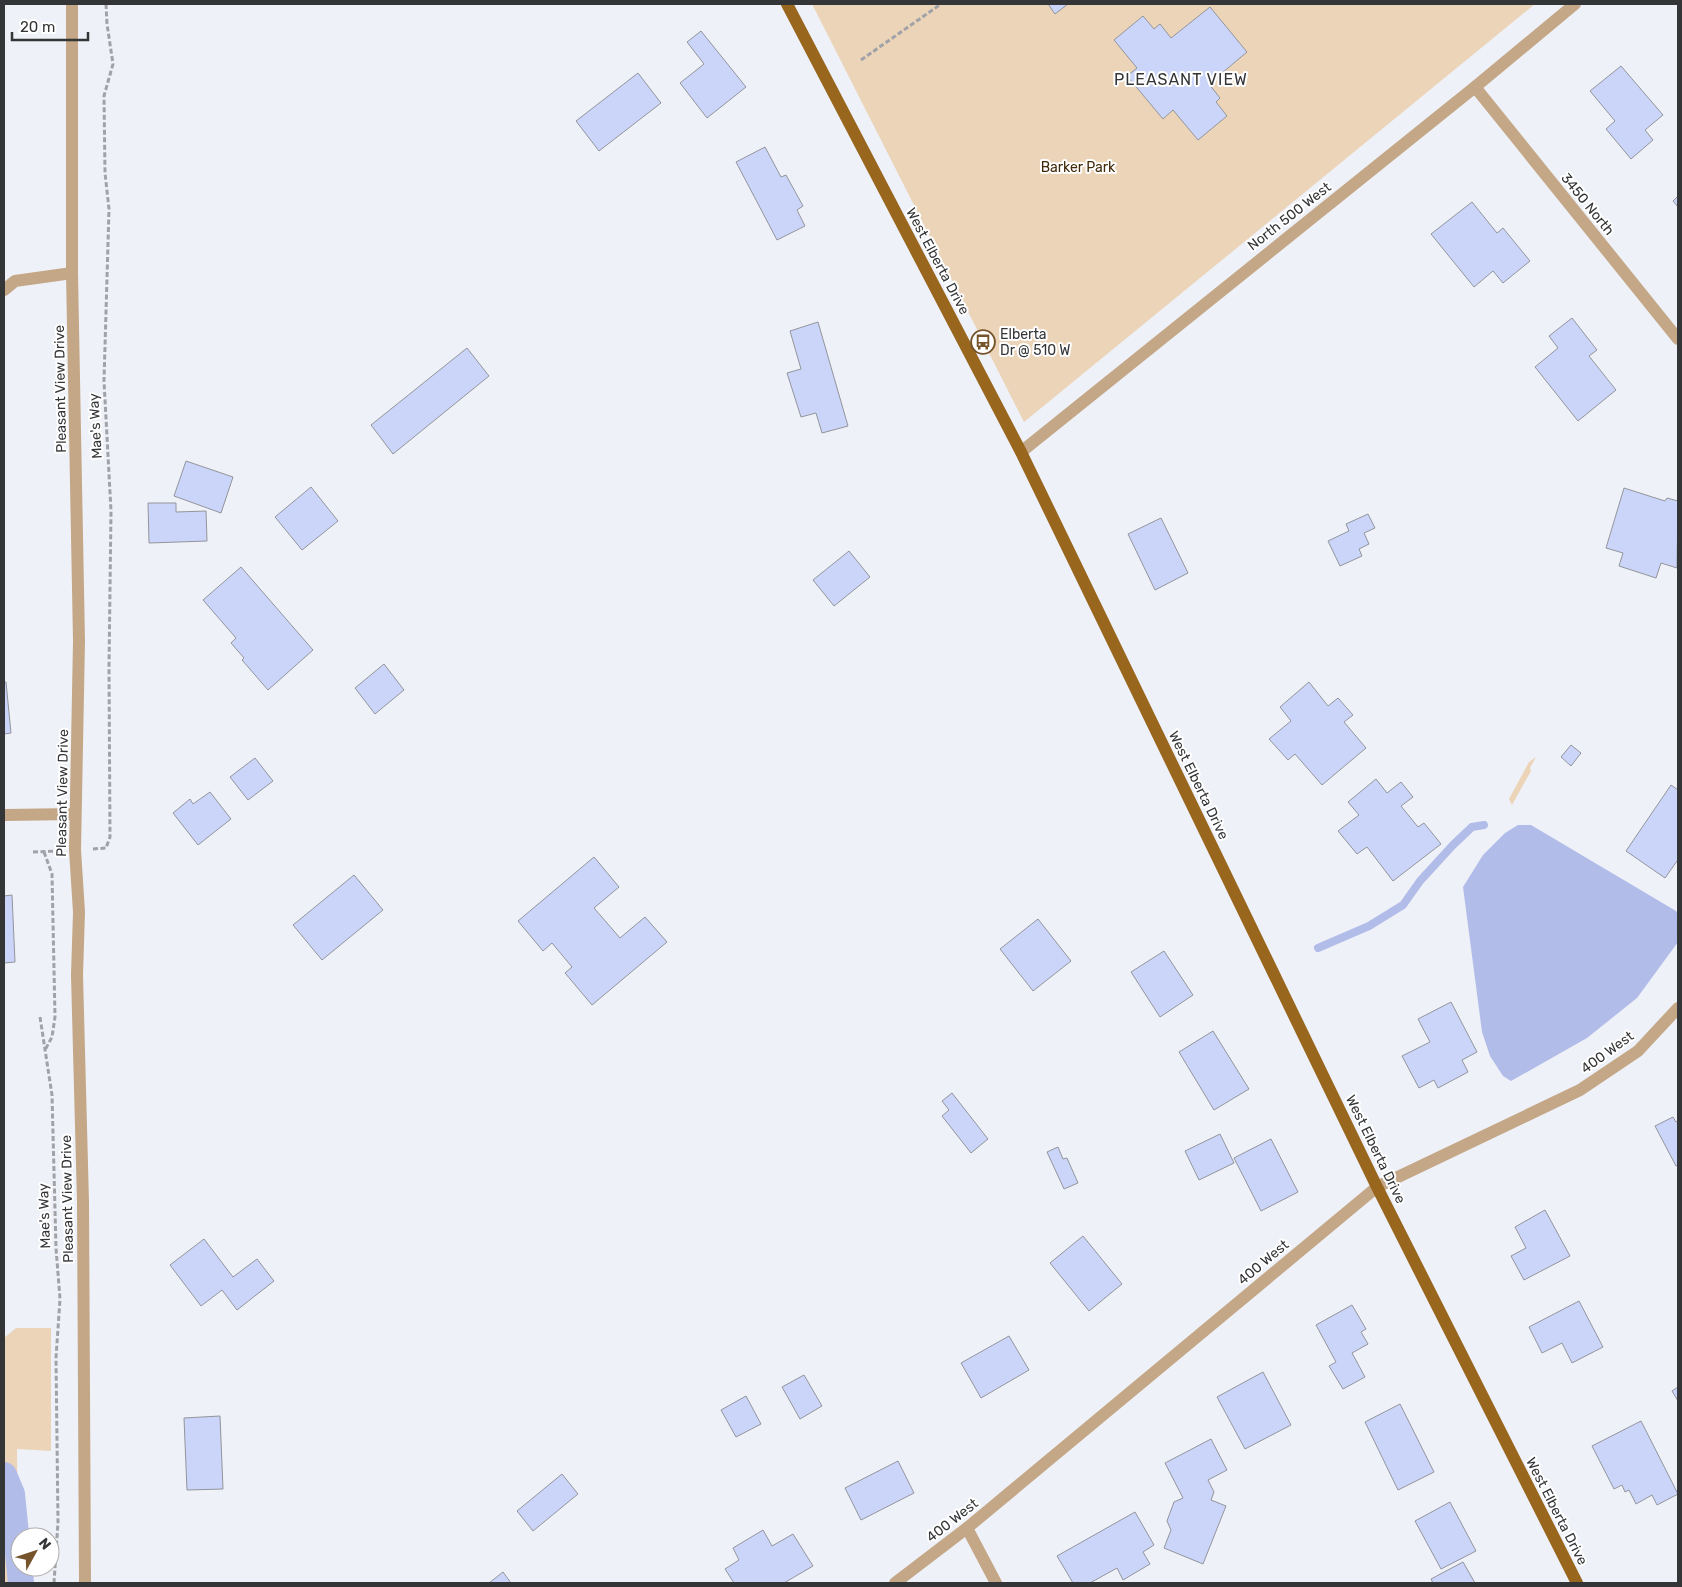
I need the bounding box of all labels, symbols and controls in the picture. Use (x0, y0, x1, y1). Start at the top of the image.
scale bar (12, 10, 89, 42)
text: 20 m (20, 18, 55, 36)
district label: PLEASANT VIEW (1114, 70, 1248, 89)
park label: Barker Park (1041, 159, 1116, 176)
street label: 3450 North (1557, 170, 1618, 239)
street label: North 500 West (1244, 178, 1335, 254)
street label: West Elberta Drive (902, 205, 973, 318)
street label: Pleasant View Drive (51, 325, 70, 453)
place label: Elberta Dr @ 510 W (1000, 326, 1071, 359)
bus stop icon: Elberta Dr @ 510 W (970, 329, 996, 355)
street label: Mae's Way (85, 393, 106, 459)
street label: West Elberta Drive (1165, 728, 1232, 842)
street label: Pleasant View Drive (53, 729, 72, 857)
street label: 400 West (1578, 1027, 1637, 1077)
street label: West Elberta Drive (1342, 1092, 1409, 1206)
street label: Pleasant View Drive (58, 1135, 77, 1263)
street label: Mae's Way (35, 1183, 54, 1249)
street label: 400 West (1234, 1236, 1293, 1289)
street label: West Elberta Drive (1522, 1455, 1591, 1568)
street label: 400 West (923, 1495, 982, 1546)
north arrow (10, 1527, 60, 1577)
text: N (35, 1535, 54, 1553)

